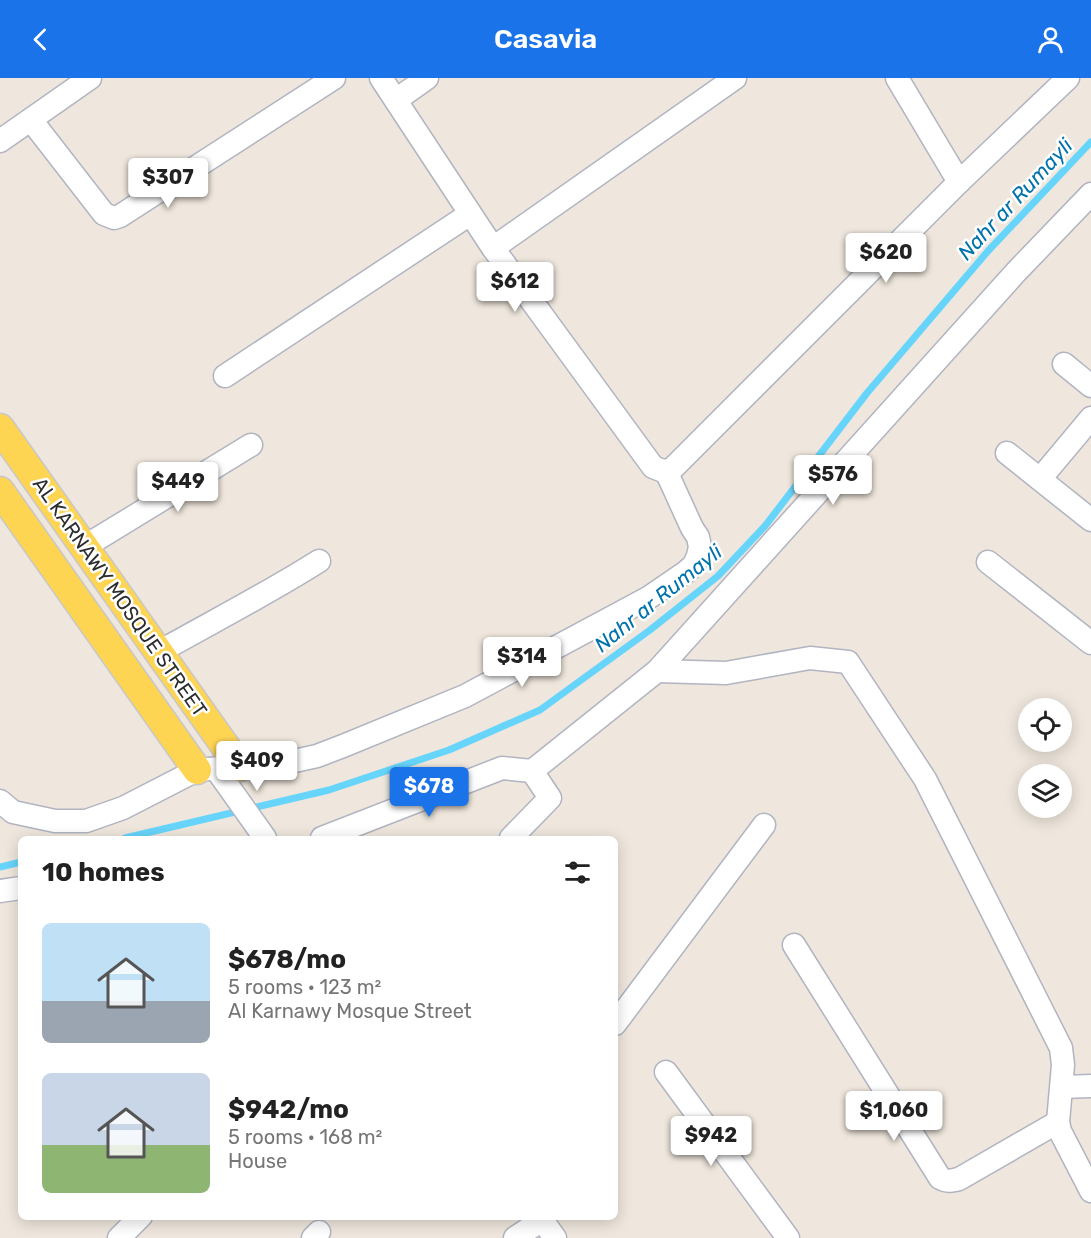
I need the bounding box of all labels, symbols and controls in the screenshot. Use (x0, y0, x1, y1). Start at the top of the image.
icon: back (24, 23, 57, 56)
text: Casavia (494, 23, 597, 55)
icon: person (1034, 23, 1067, 56)
water label: Nahr ar Rumayli (952, 132, 1078, 265)
pin: $307 (132, 158, 204, 209)
text: $307 (142, 165, 194, 189)
pin: $620 (850, 233, 922, 284)
text: $620 (860, 240, 912, 264)
pin: $612 (479, 262, 551, 313)
text: $612 (491, 269, 539, 293)
pin: $576 (797, 455, 869, 506)
pin: $449 (142, 462, 214, 513)
text: $576 (808, 462, 858, 486)
text: $449 (151, 469, 205, 493)
street label: AL KARNAWY MOSQUE STREET (28, 473, 212, 722)
water label: Nahr ar Rumayli (589, 538, 728, 657)
pin: $314 (486, 637, 558, 688)
text: $314 (497, 644, 547, 668)
map controls (1018, 698, 1072, 818)
button: locate (1018, 698, 1072, 752)
pin: $409 (221, 741, 293, 792)
text: $409 (230, 748, 284, 772)
button: layers (1018, 764, 1072, 818)
pin: $678 (393, 767, 465, 818)
text: $678 (404, 774, 454, 798)
icon: filters (561, 856, 594, 889)
text: 10 homes (42, 857, 165, 888)
text: $678/mo (228, 944, 346, 975)
icon: home (90, 947, 162, 1019)
text: 5 rooms · 123 m² (228, 975, 381, 999)
text: Al Karnawy Mosque Street (228, 999, 472, 1023)
pin: $1,060 (845, 1091, 943, 1142)
text: $942/mo (228, 1094, 349, 1125)
icon: home (90, 1097, 162, 1169)
text: $1,060 (860, 1098, 928, 1122)
pin: $942 (675, 1116, 747, 1167)
text: $942 (685, 1123, 737, 1147)
text: 5 rooms · 168 m² (228, 1125, 382, 1149)
text: House (228, 1149, 287, 1173)

